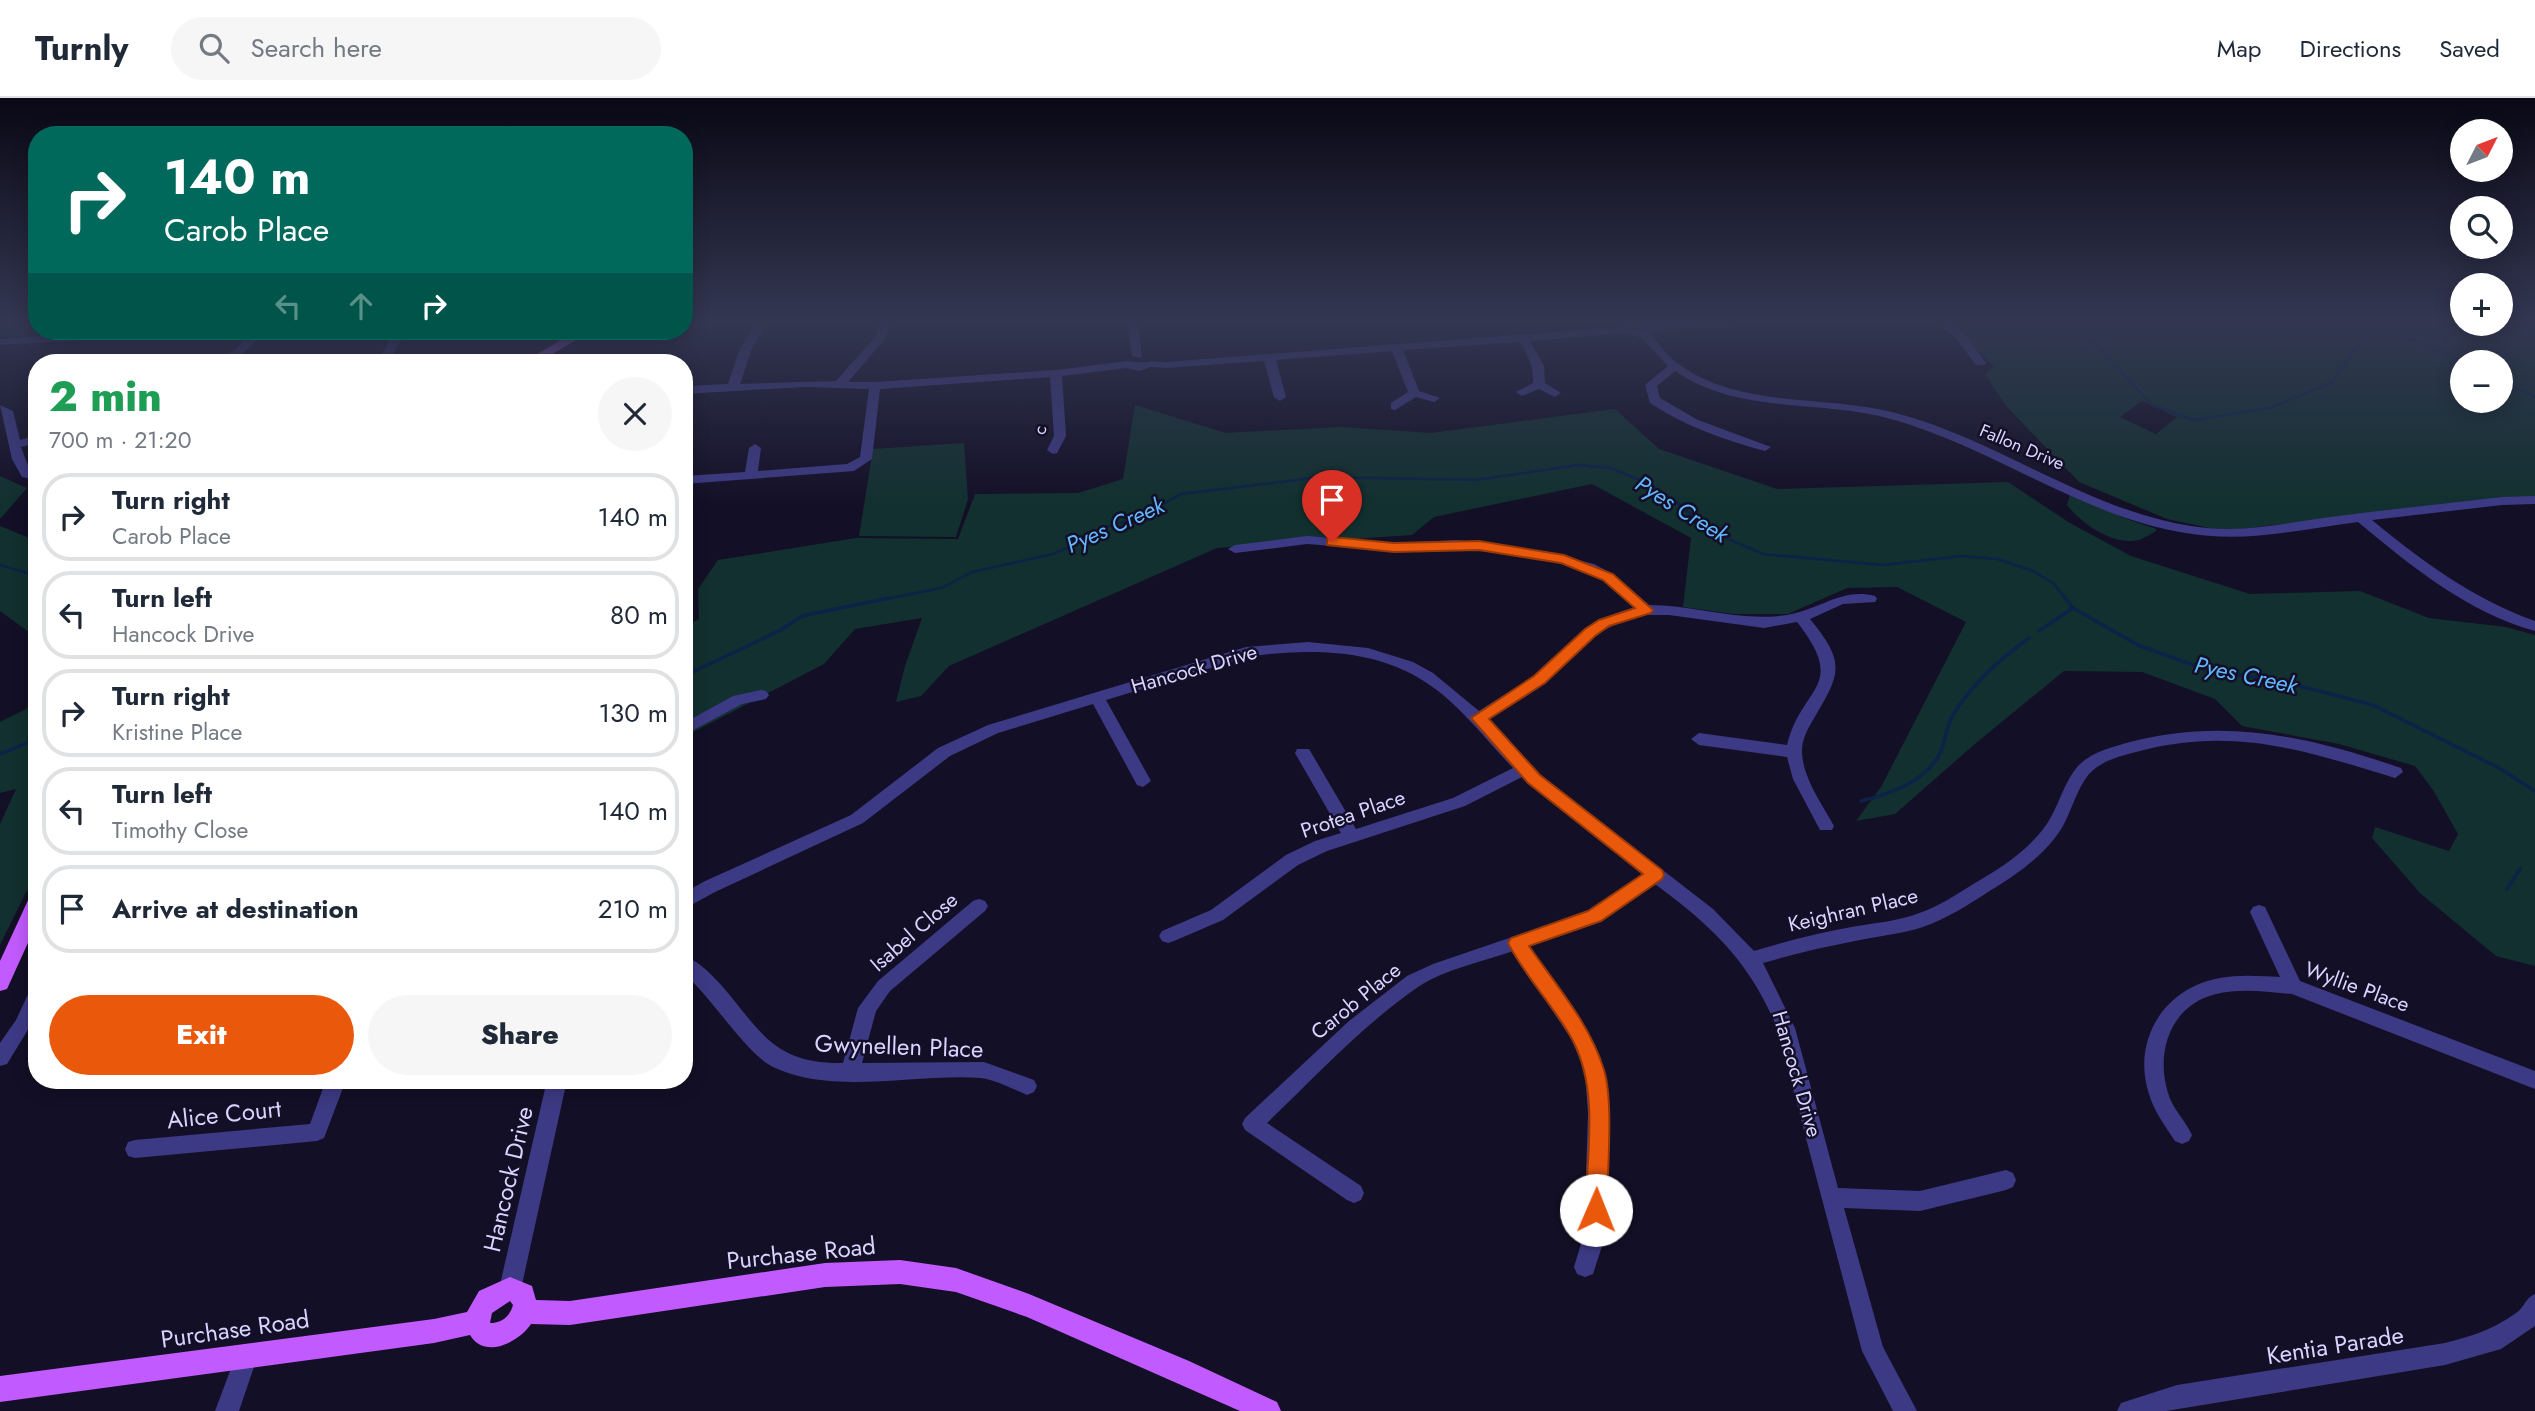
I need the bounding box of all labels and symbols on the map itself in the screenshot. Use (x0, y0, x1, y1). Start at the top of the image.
north arrow (2450, 119, 2513, 182)
street label: Fallon Drive (1975, 417, 2069, 477)
street label: c (1026, 424, 1054, 436)
water label: Pyes Creek (1629, 467, 1736, 552)
pin (1302, 470, 1362, 542)
water label: Pyes Creek (1060, 488, 1171, 562)
street label: Hancock Drive (1127, 637, 1261, 701)
water label: Pyes Creek (2191, 648, 2302, 703)
street label: Protea Place (1297, 782, 1410, 846)
street label: Keighran Place (1785, 880, 1921, 940)
street label: Isabel Close (864, 885, 965, 979)
street label: Wyllie Place (2300, 954, 2414, 1020)
street label: Carob Place (1304, 955, 1408, 1047)
street label: Hancock Drive (1765, 1007, 1829, 1141)
street label: Gwynellen Place (814, 1026, 984, 1066)
street label: Alice Court (165, 1091, 283, 1137)
street label: Hancock Drive (474, 1103, 542, 1255)
position arrow (1559, 1173, 1633, 1247)
street label: Purchase Road (725, 1228, 877, 1278)
street label: Purchase Road (158, 1301, 312, 1357)
street label: Kentia Parade (2264, 1317, 2406, 1373)

